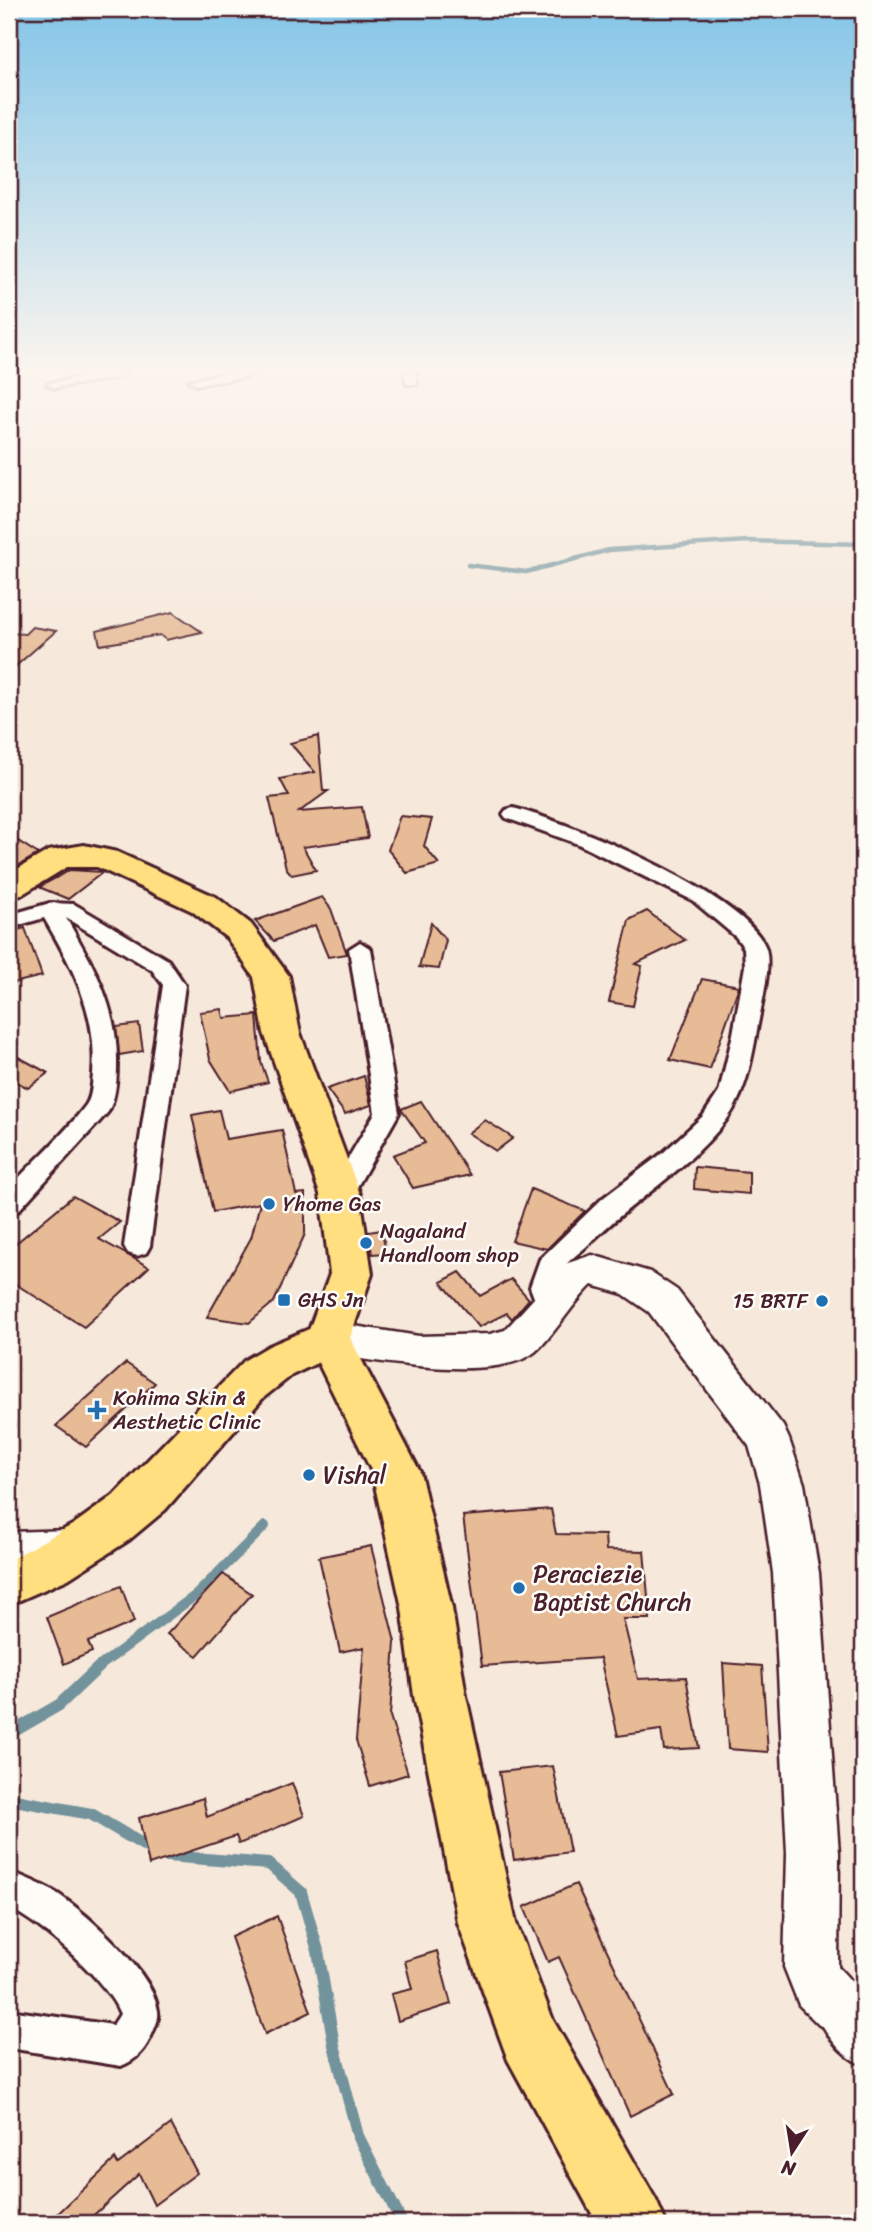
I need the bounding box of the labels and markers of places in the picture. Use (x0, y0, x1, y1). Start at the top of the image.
place label: Yhome Gas (283, 1185, 381, 1223)
marker: Yhome Gas (261, 1196, 277, 1212)
place label: Nagaland Handloom shop (380, 1212, 519, 1274)
marker: Nagaland Handloom shop (358, 1235, 374, 1251)
place label: GHS Jn (298, 1281, 364, 1319)
place label: 15 BRTF (733, 1282, 810, 1320)
marker: GHS Jn (276, 1292, 292, 1308)
marker: 15 BRTF (814, 1293, 830, 1309)
place label: Kohima Skin & Aesthetic Clinic (112, 1379, 262, 1441)
marker: Kohima Skin & Aesthetic Clinic (87, 1400, 107, 1420)
place label: Vishal (323, 1454, 388, 1496)
marker: Vishal (301, 1467, 317, 1483)
place label: Peraciezie Baptist Church (533, 1553, 691, 1623)
marker: Peraciezie Baptist Church (511, 1580, 527, 1596)

